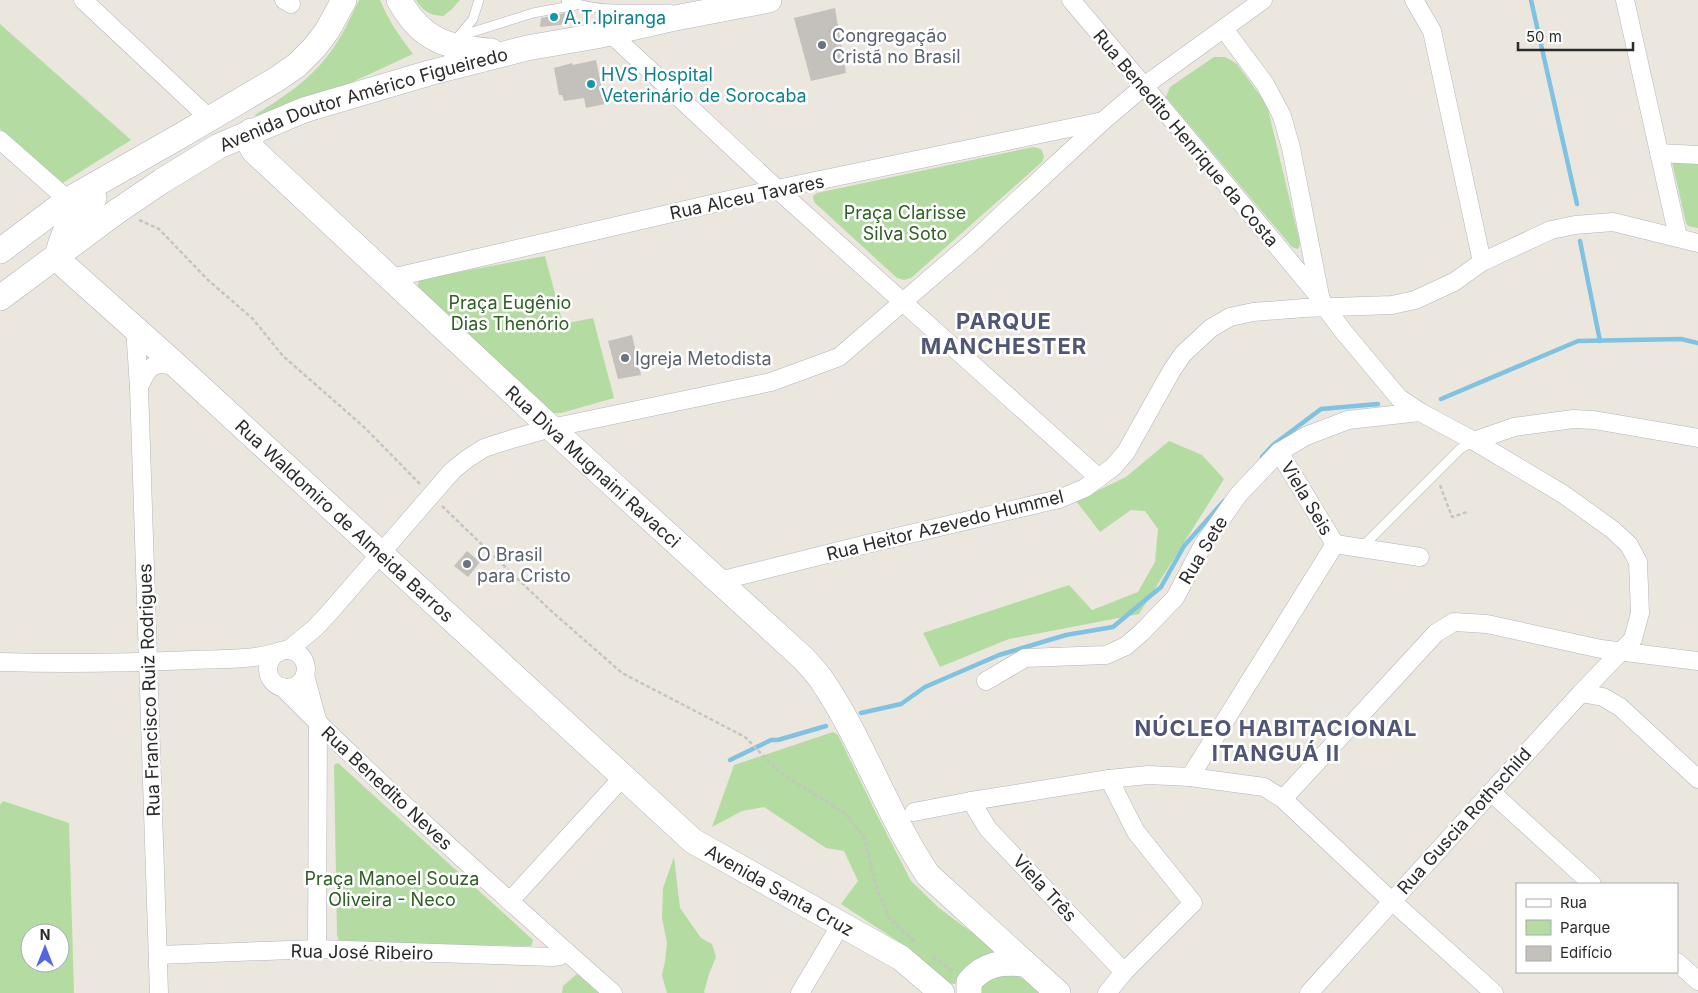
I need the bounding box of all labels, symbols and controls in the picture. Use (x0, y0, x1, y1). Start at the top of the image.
place label: A.T.Ipiranga (564, 7, 666, 28)
marker: A.T.Ipiranga (548, 11, 560, 23)
scale bar (1518, 20, 1633, 52)
place label: Congregação Cristã no Brasil (832, 25, 961, 67)
street label: Rua Benedito Henrique da Costa (1089, 25, 1283, 251)
text: 50 m (1526, 27, 1562, 46)
marker: Congregação Cristã no Brasil (816, 39, 828, 51)
street label: Avenida Doutor Américo Figueiredo (216, 43, 510, 155)
place label: HVS Hospital Veterinário de Sorocaba (601, 64, 807, 106)
marker: HVS Hospital Veterinário de Sorocaba (585, 78, 597, 90)
street label: Rua Alceu Tavares (668, 170, 826, 224)
park label: Praça Clarisse Silva Soto (844, 202, 966, 244)
park label: Praça Eugênio Dias Thenório (449, 292, 571, 334)
district label: PARQUE MANCHESTER (921, 308, 1087, 359)
place label: Igreja Metodista (635, 348, 772, 369)
marker: Igreja Metodista (619, 352, 631, 364)
street label: Rua Diva Mugnaini Ravacci (502, 381, 685, 552)
street label: Rua Waldomiro de Almeida Barros (231, 415, 458, 626)
street label: Viela Seis (1277, 457, 1337, 539)
street label: Rua Heitor Azevedo Hummel (824, 485, 1066, 565)
street label: Rua Sete (1175, 512, 1231, 588)
place label: O Brasil para Cristo (477, 544, 571, 586)
marker: O Brasil para Cristo (461, 558, 473, 570)
street label: Rua Francisco Ruiz Rodrigues (134, 563, 164, 817)
district label: NÚCLEO HABITACIONAL ITANGUÁ II (1135, 715, 1417, 766)
street label: Rua Benedito Neves (317, 722, 457, 854)
street label: Rua Guscia Rothschild (1393, 744, 1535, 898)
street label: Avenida Santa Cruz (702, 840, 858, 940)
street label: Viela Três (1009, 850, 1081, 926)
park label: Praça Manoel Souza Oliveira - Neco (305, 868, 479, 910)
legend (1516, 883, 1678, 973)
text: Rua (1560, 893, 1587, 912)
text: Parque (1560, 918, 1610, 937)
north arrow (20, 923, 70, 973)
text: N (40, 926, 50, 943)
street label: Rua José Ribeiro (291, 940, 433, 964)
text: Edifício (1560, 943, 1612, 962)

